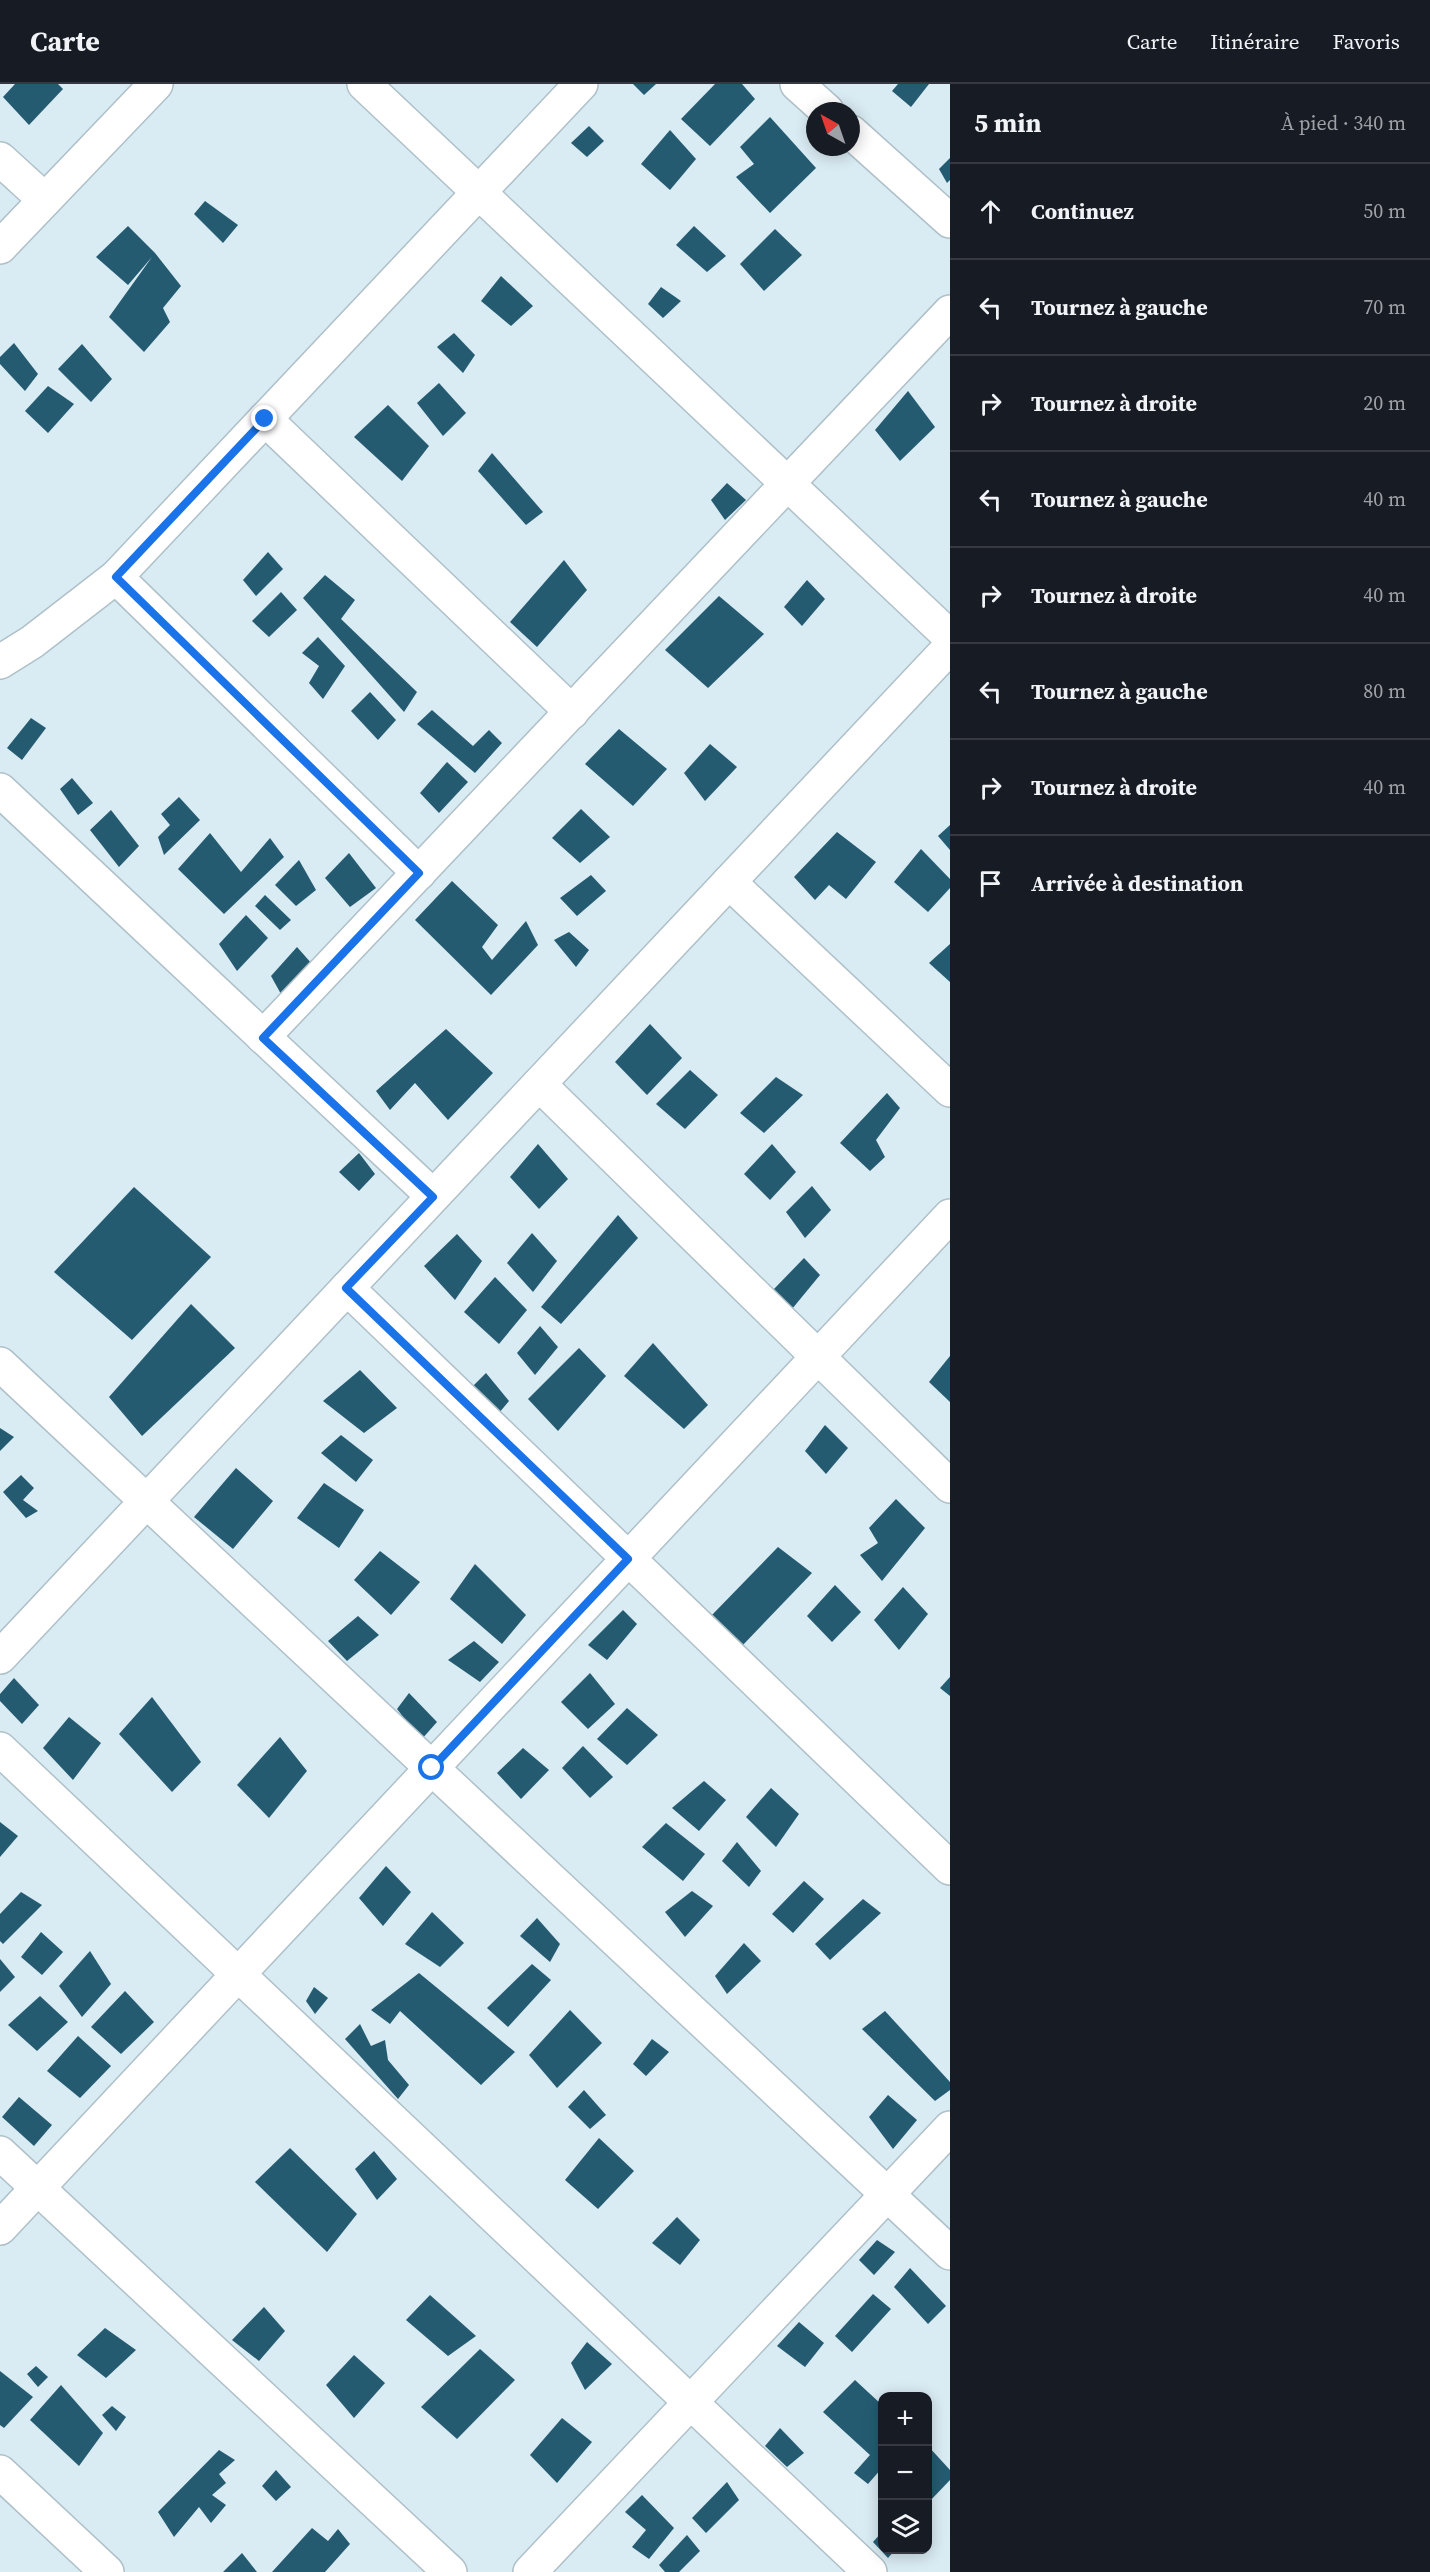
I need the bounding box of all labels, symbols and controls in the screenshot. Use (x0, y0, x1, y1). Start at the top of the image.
text: Carte (30, 22, 100, 60)
text: Carte (1127, 27, 1177, 56)
text: Itinéraire (1210, 27, 1299, 56)
text: Favoris (1332, 27, 1400, 56)
north arrow (806, 102, 860, 156)
text: 5 min (974, 105, 1041, 141)
text: À pied · 340 m (1281, 109, 1406, 137)
icon: ahead (974, 195, 1007, 228)
text: Continuez (1031, 196, 1134, 226)
text: 50 m (1363, 197, 1406, 225)
icon: left (974, 291, 1007, 324)
text: Tournez à gauche (1031, 292, 1208, 322)
text: 70 m (1363, 293, 1406, 321)
icon: right (974, 387, 1007, 420)
text: Tournez à droite (1031, 388, 1197, 418)
text: 20 m (1363, 389, 1406, 417)
route end (251, 405, 277, 431)
icon: left (974, 483, 1007, 516)
text: Tournez à gauche (1031, 484, 1208, 514)
text: 40 m (1363, 485, 1406, 513)
icon: right (974, 579, 1007, 612)
text: Tournez à droite (1031, 580, 1197, 610)
text: 40 m (1363, 581, 1406, 609)
icon: left (974, 675, 1007, 708)
text: Tournez à gauche (1031, 676, 1208, 706)
text: 80 m (1363, 677, 1406, 705)
icon: right (974, 771, 1007, 804)
text: Tournez à droite (1031, 772, 1197, 802)
text: 40 m (1363, 773, 1406, 801)
icon: arrive (974, 867, 1007, 900)
text: Arrivée à destination (1031, 868, 1243, 898)
route start (418, 1754, 444, 1780)
map controls (878, 2392, 932, 2554)
button: + (878, 2392, 932, 2446)
button: − (878, 2446, 932, 2500)
button: layers (878, 2500, 932, 2554)

